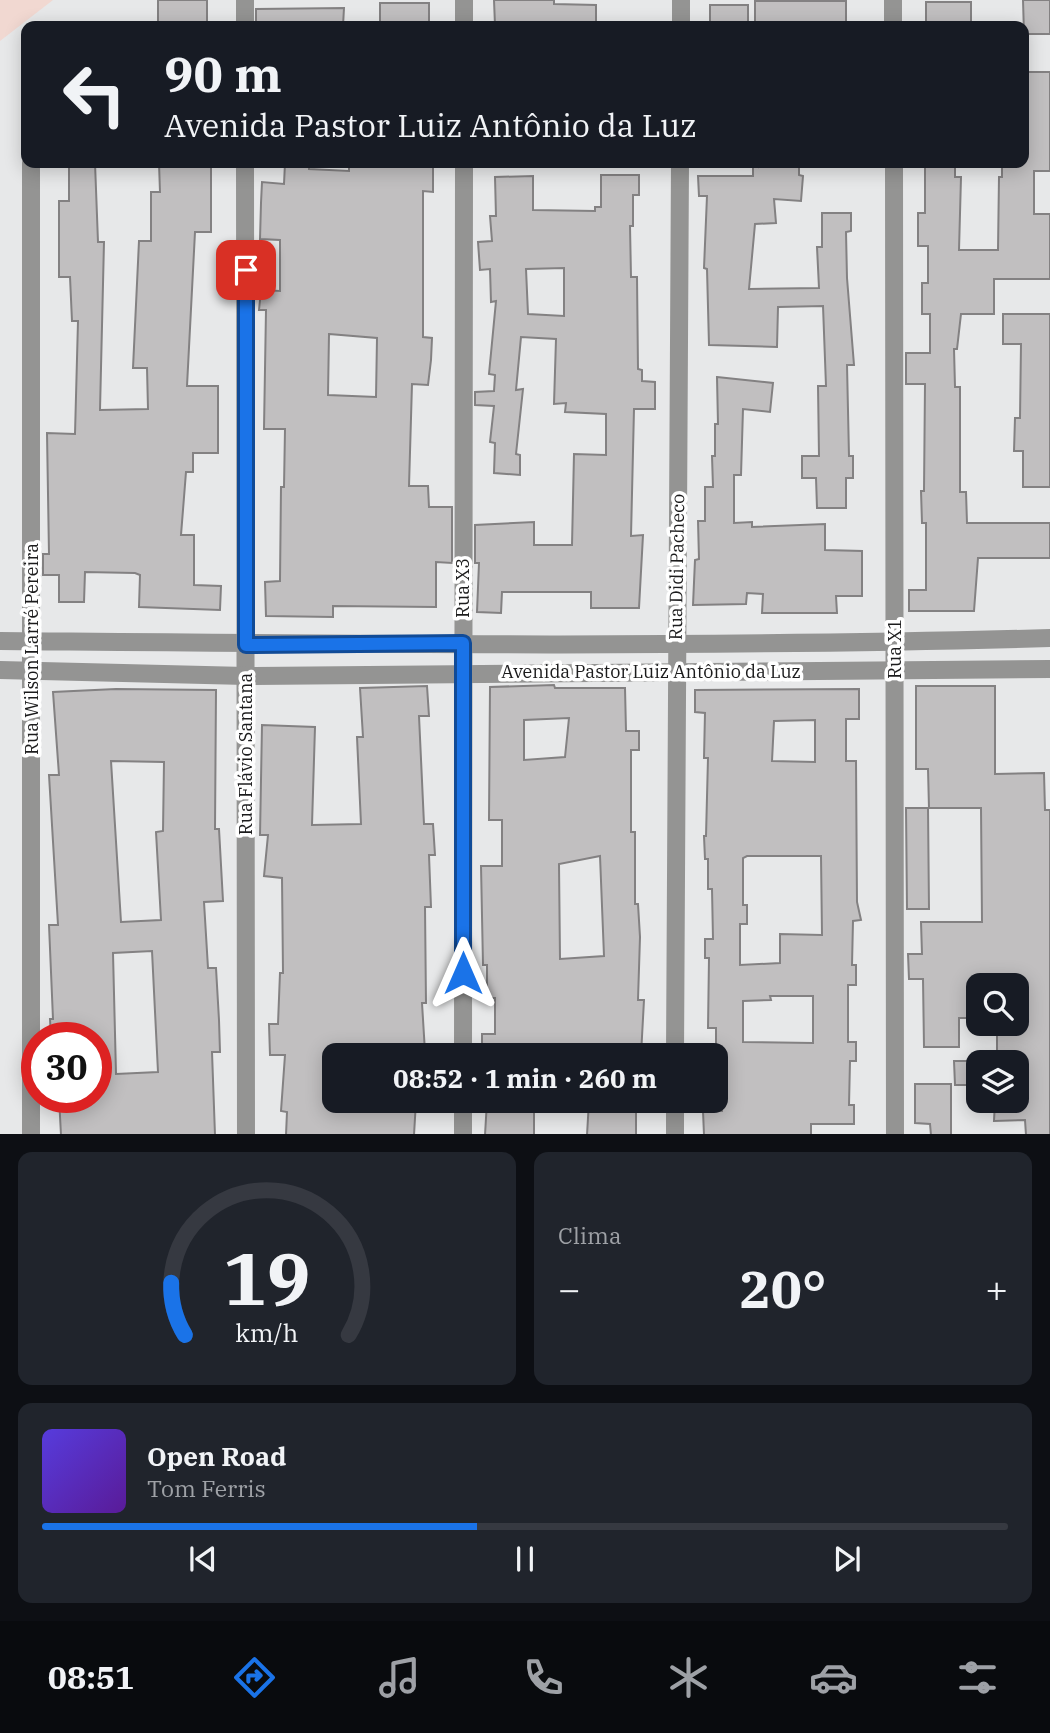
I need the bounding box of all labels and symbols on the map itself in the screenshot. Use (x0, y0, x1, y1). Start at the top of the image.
pin (216, 240, 276, 300)
street label: Rua Didi Pacheco (664, 494, 689, 640)
street label: Rua Wilson Larré Pereira (20, 543, 43, 755)
street label: Rua X3 (451, 558, 474, 618)
street label: Rua X1 (883, 619, 906, 679)
street label: Avenida Pastor Luiz Antônio da Luz (501, 660, 801, 683)
street label: Rua Flávio Santana (234, 673, 257, 835)
position arrow (426, 936, 500, 1010)
speed limit sign: 30 (21, 1022, 112, 1113)

